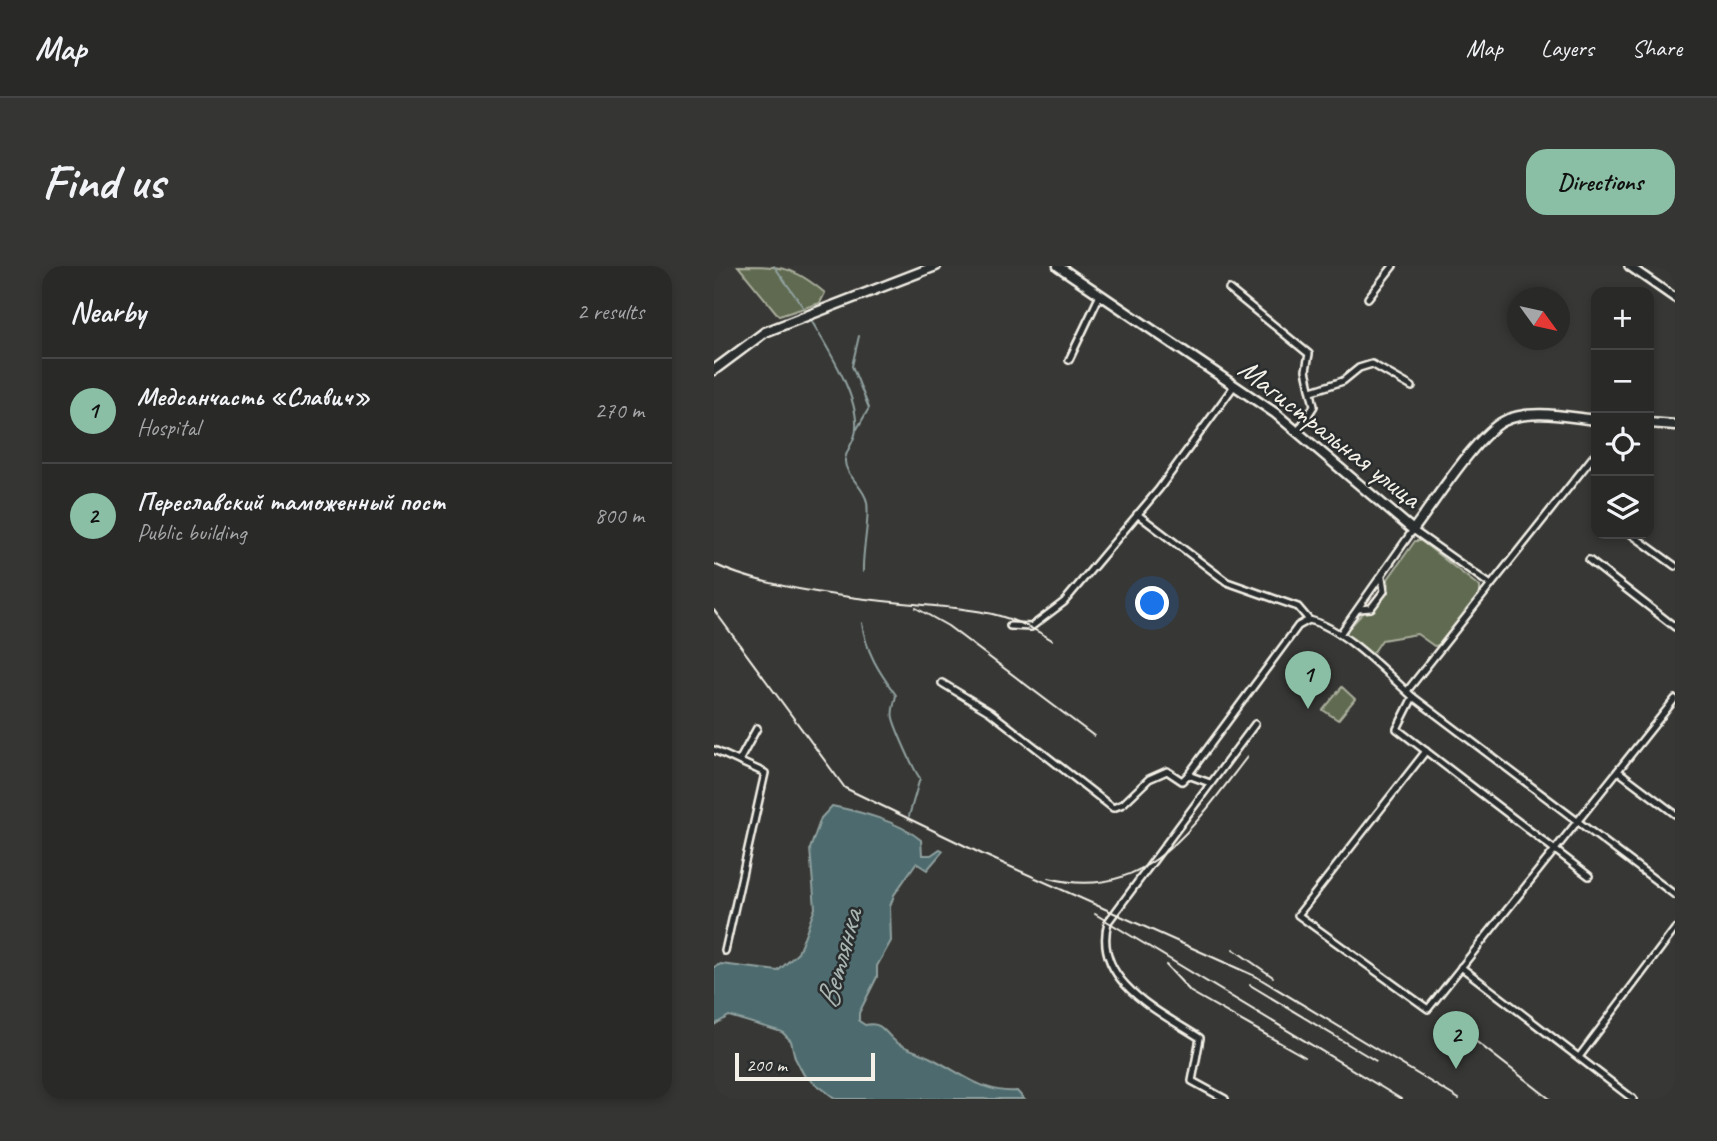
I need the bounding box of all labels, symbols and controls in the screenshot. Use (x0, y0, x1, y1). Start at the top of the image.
text: Map (35, 27, 86, 69)
text: Map (1466, 33, 1503, 63)
text: Layers (1541, 33, 1594, 63)
text: Share (1632, 33, 1682, 63)
button: Directions (1526, 149, 1675, 215)
text: Find us (42, 151, 164, 213)
north arrow (1507, 287, 1570, 350)
map controls (1591, 287, 1654, 539)
button: + (1591, 287, 1654, 350)
text: Nearby (70, 293, 146, 331)
text: 2 results (577, 297, 644, 326)
street label: Магистральная улица (1231, 350, 1431, 517)
button: − (1591, 350, 1654, 413)
text: Медсанчасть «Славич» (137, 380, 370, 413)
text: 1 (88, 396, 98, 425)
text: 270 m (595, 396, 644, 425)
text: Hospital (137, 413, 200, 442)
button: locate (1591, 413, 1654, 476)
button: layers (1591, 476, 1654, 539)
text: Переславский таможенный пост (137, 485, 446, 518)
text: 2 (88, 501, 98, 530)
text: 800 m (595, 501, 644, 530)
text: Public building (137, 518, 246, 547)
your location (1135, 586, 1169, 620)
pin: 1 (1285, 651, 1331, 709)
water label: Ветлянка (806, 901, 873, 1013)
pin: 2 (1433, 1011, 1479, 1069)
scale bar (735, 1050, 875, 1082)
text: 200 m (746, 1053, 787, 1077)

